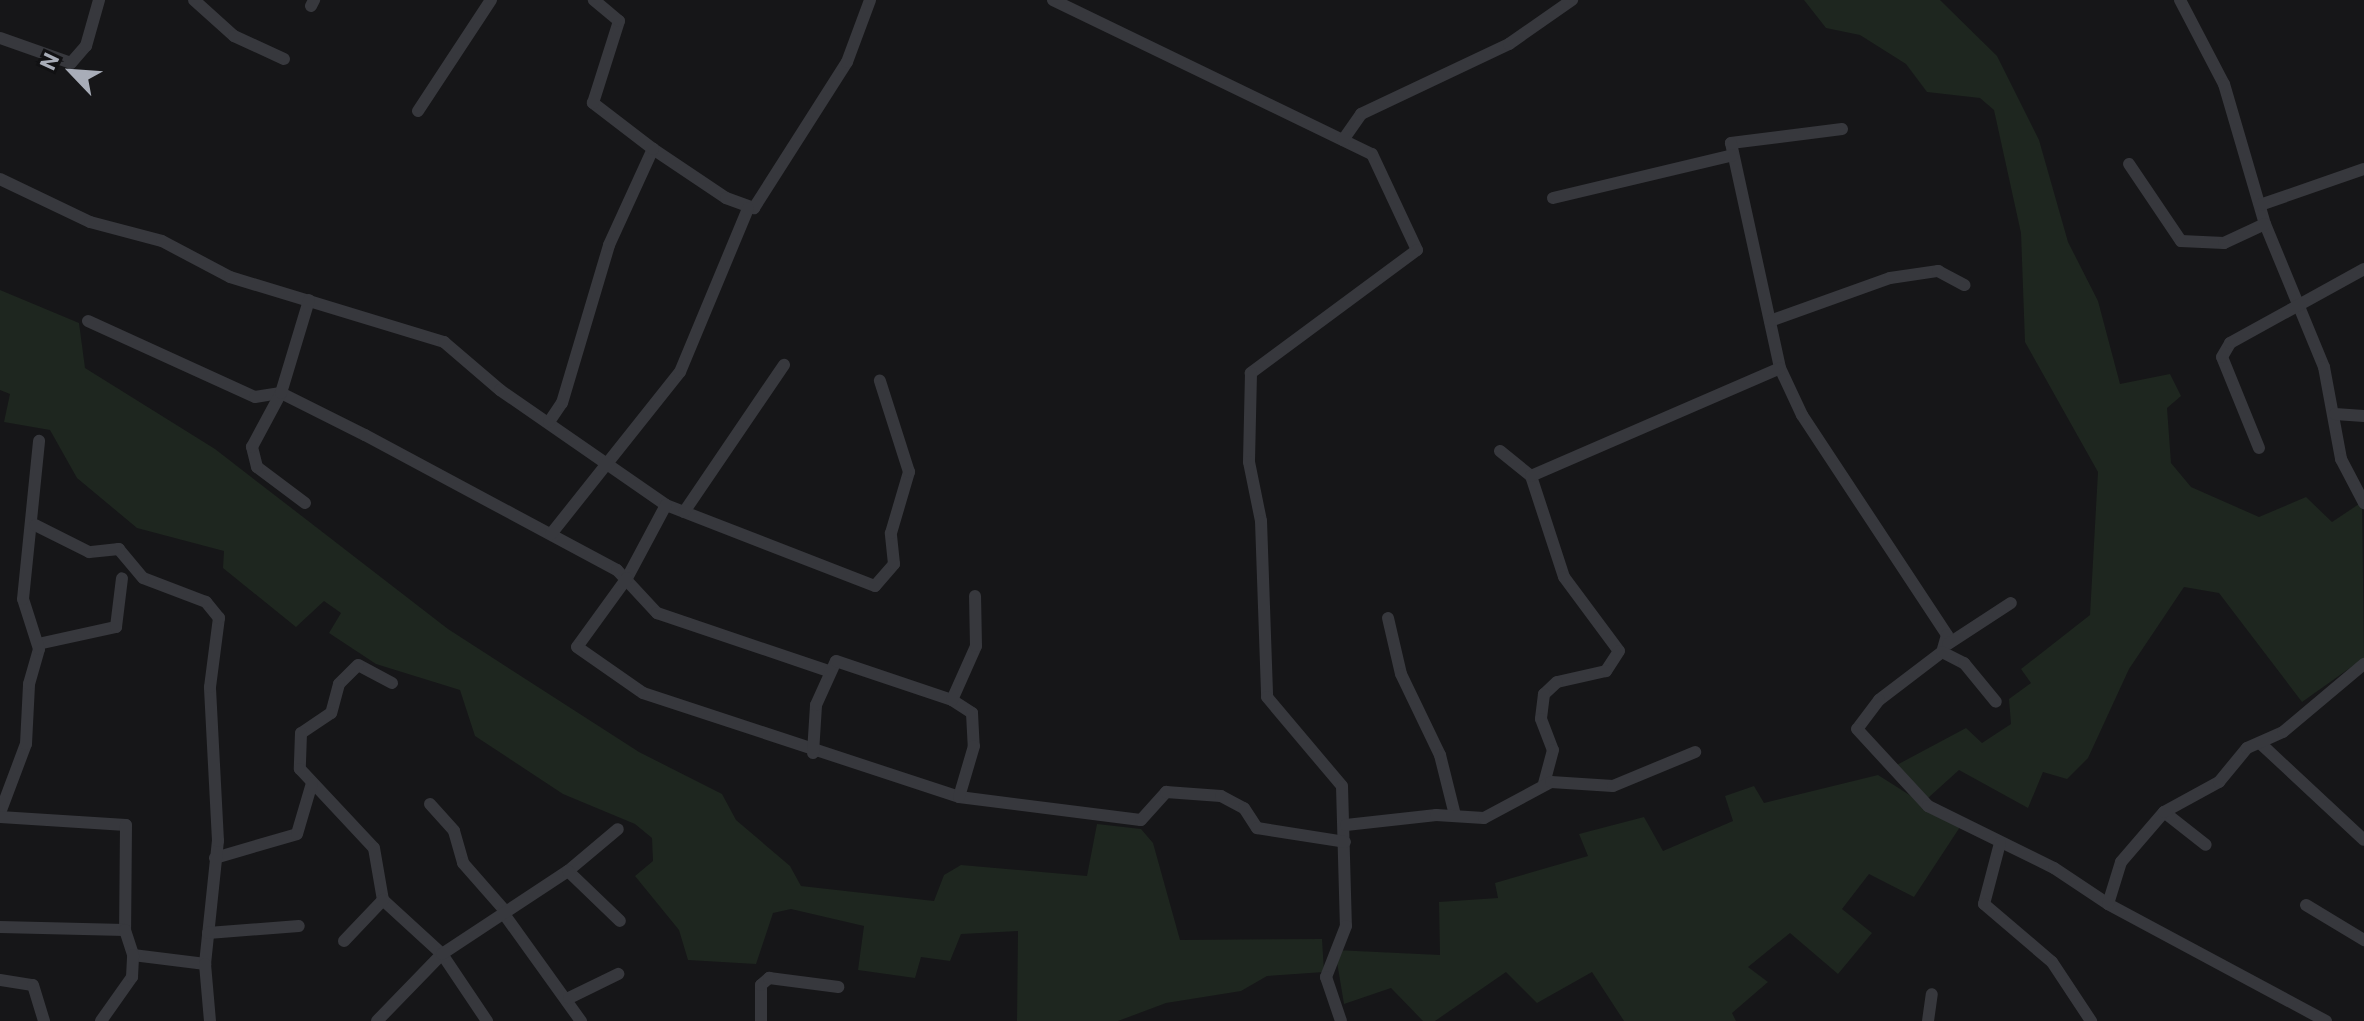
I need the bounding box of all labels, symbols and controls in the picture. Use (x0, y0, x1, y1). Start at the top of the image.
north arrow (32, 32, 112, 112)
text: N (35, 49, 64, 74)

